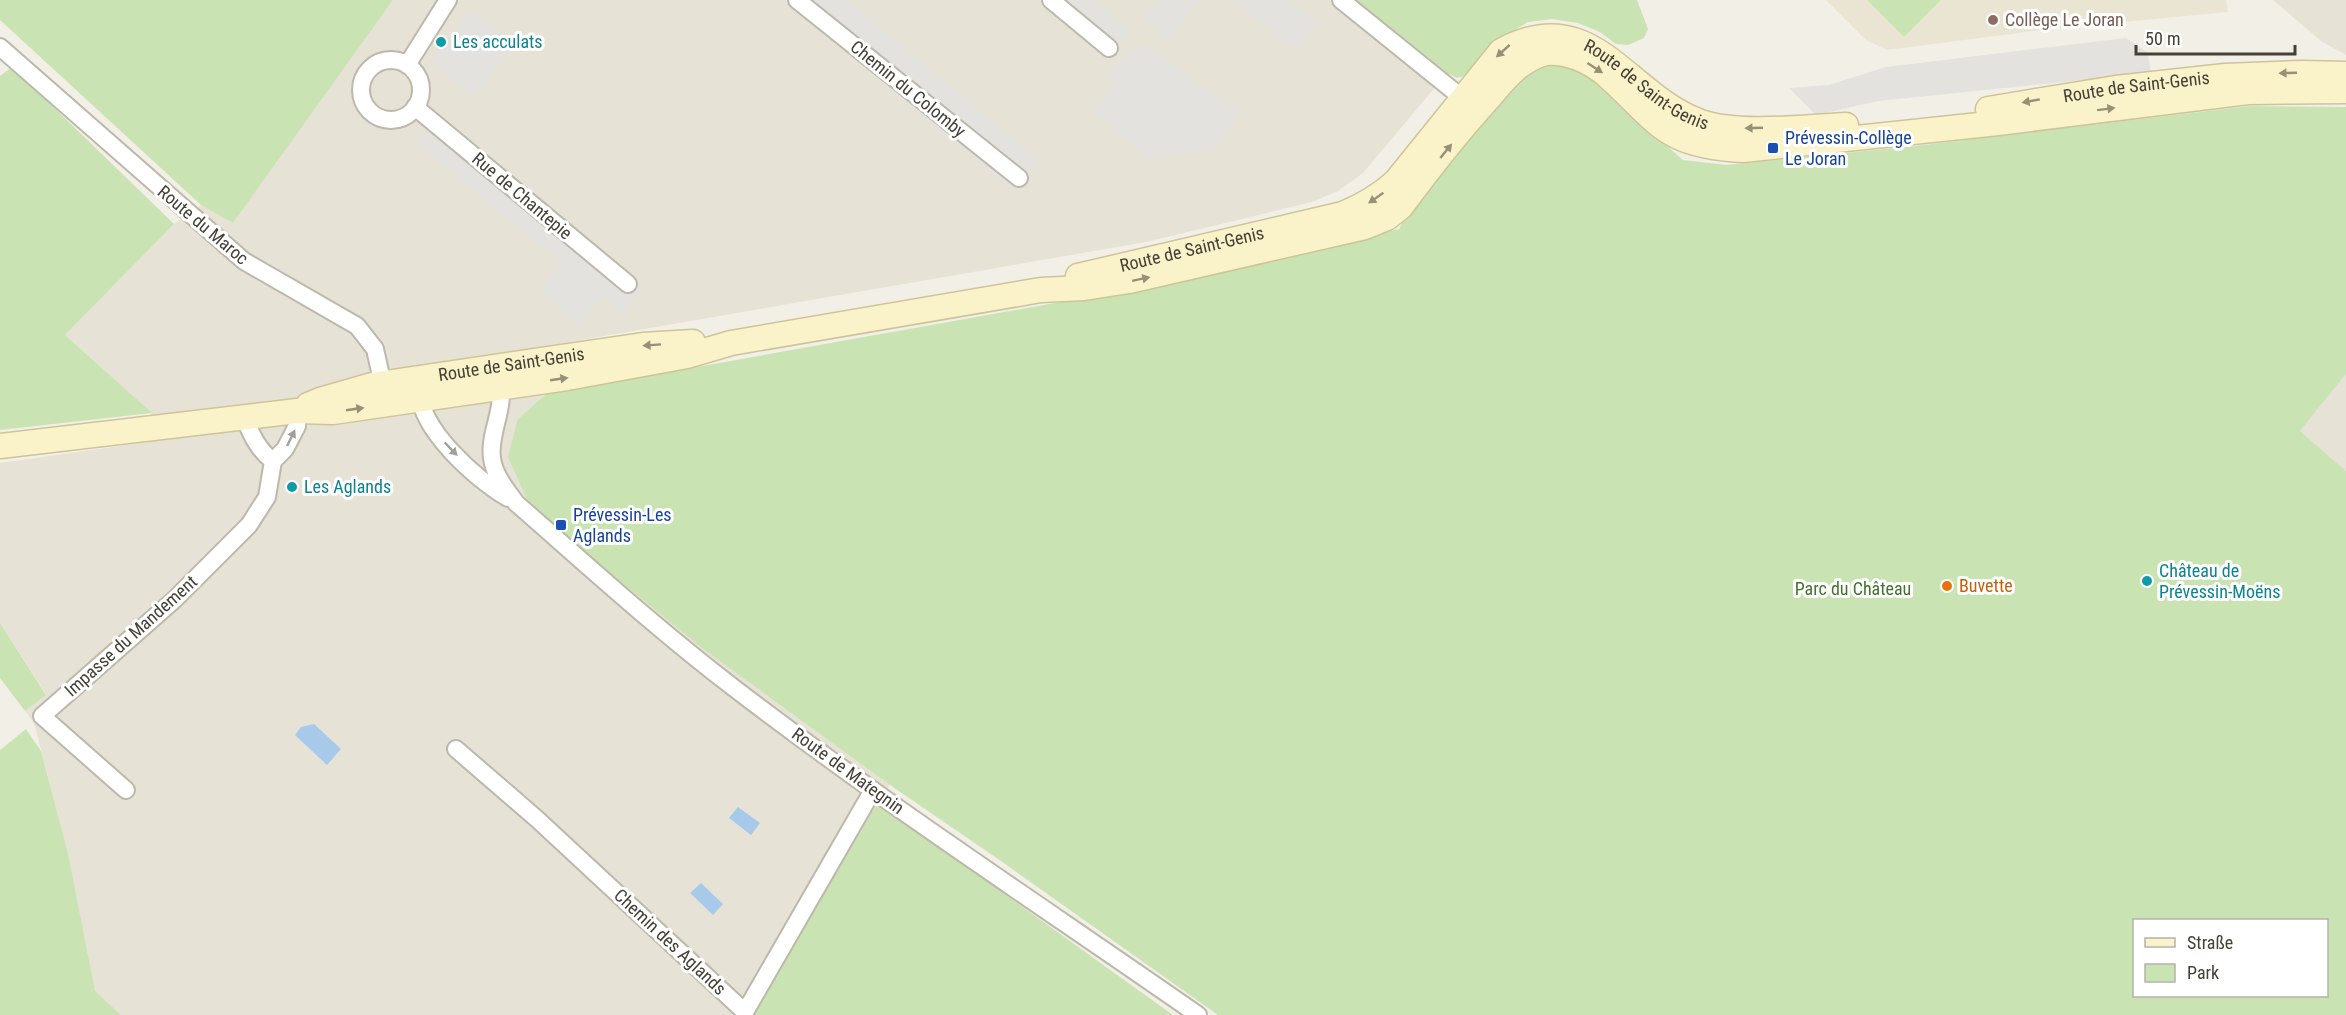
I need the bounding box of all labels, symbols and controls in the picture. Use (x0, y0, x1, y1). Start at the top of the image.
place label: Collège Le Joran (2005, 9, 2124, 30)
marker: Collège Le Joran (1986, 13, 2000, 27)
scale bar (2136, 18, 2295, 56)
text: 50 m (2145, 28, 2180, 49)
place label: Les acculats (453, 31, 543, 52)
marker: Les acculats (434, 35, 448, 49)
street label: Route de Saint-Genis (1581, 35, 1711, 134)
street label: Chemin du Colomby (847, 36, 970, 142)
one-way arrow (1496, 44, 1511, 57)
one-way arrow (1587, 63, 1604, 74)
street label: Route de Saint-Genis (2061, 67, 2211, 107)
one-way arrow (2278, 69, 2297, 78)
one-way arrow (2022, 97, 2041, 106)
one-way arrow (2096, 104, 2115, 114)
one-way arrow (1745, 124, 1764, 133)
place label: Prévessin-Collège Le Joran (1785, 127, 1912, 169)
marker: Prévessin-Collège Le Joran (1766, 141, 1780, 155)
one-way arrow (1439, 143, 1451, 158)
street label: Rue de Chantepie (468, 148, 576, 243)
street label: Route du Maroc (154, 181, 253, 269)
one-way arrow (1367, 192, 1384, 203)
street label: Route de Saint-Genis (1118, 222, 1266, 276)
one-way arrow (1132, 273, 1150, 283)
one-way arrow (642, 340, 661, 349)
street label: Route de Saint-Genis (437, 343, 586, 385)
one-way arrow (549, 375, 568, 384)
one-way arrow (346, 404, 365, 413)
one-way arrow (285, 429, 295, 447)
one-way arrow (443, 442, 457, 456)
place label: Les Aglands (304, 476, 391, 497)
marker: Les Aglands (285, 480, 299, 494)
place label: Prévessin-Les Aglands (573, 504, 672, 546)
marker: Prévessin-Les Aglands (554, 518, 568, 532)
place label: Château de Prévessin-Moëns (2159, 560, 2280, 602)
street label: Impasse du Mandement (60, 571, 201, 701)
marker: Château de Prévessin-Moëns (2140, 574, 2154, 588)
place label: Buvette (1959, 575, 2013, 596)
park label: Parc du Château (1795, 578, 1911, 599)
marker: Buvette (1940, 579, 1954, 593)
street label: Route de Mategnin (788, 723, 908, 818)
street label: Chemin des Aglands (610, 884, 731, 999)
legend (2133, 919, 2328, 997)
text: Straße (2187, 932, 2233, 953)
text: Park (2187, 962, 2219, 983)

